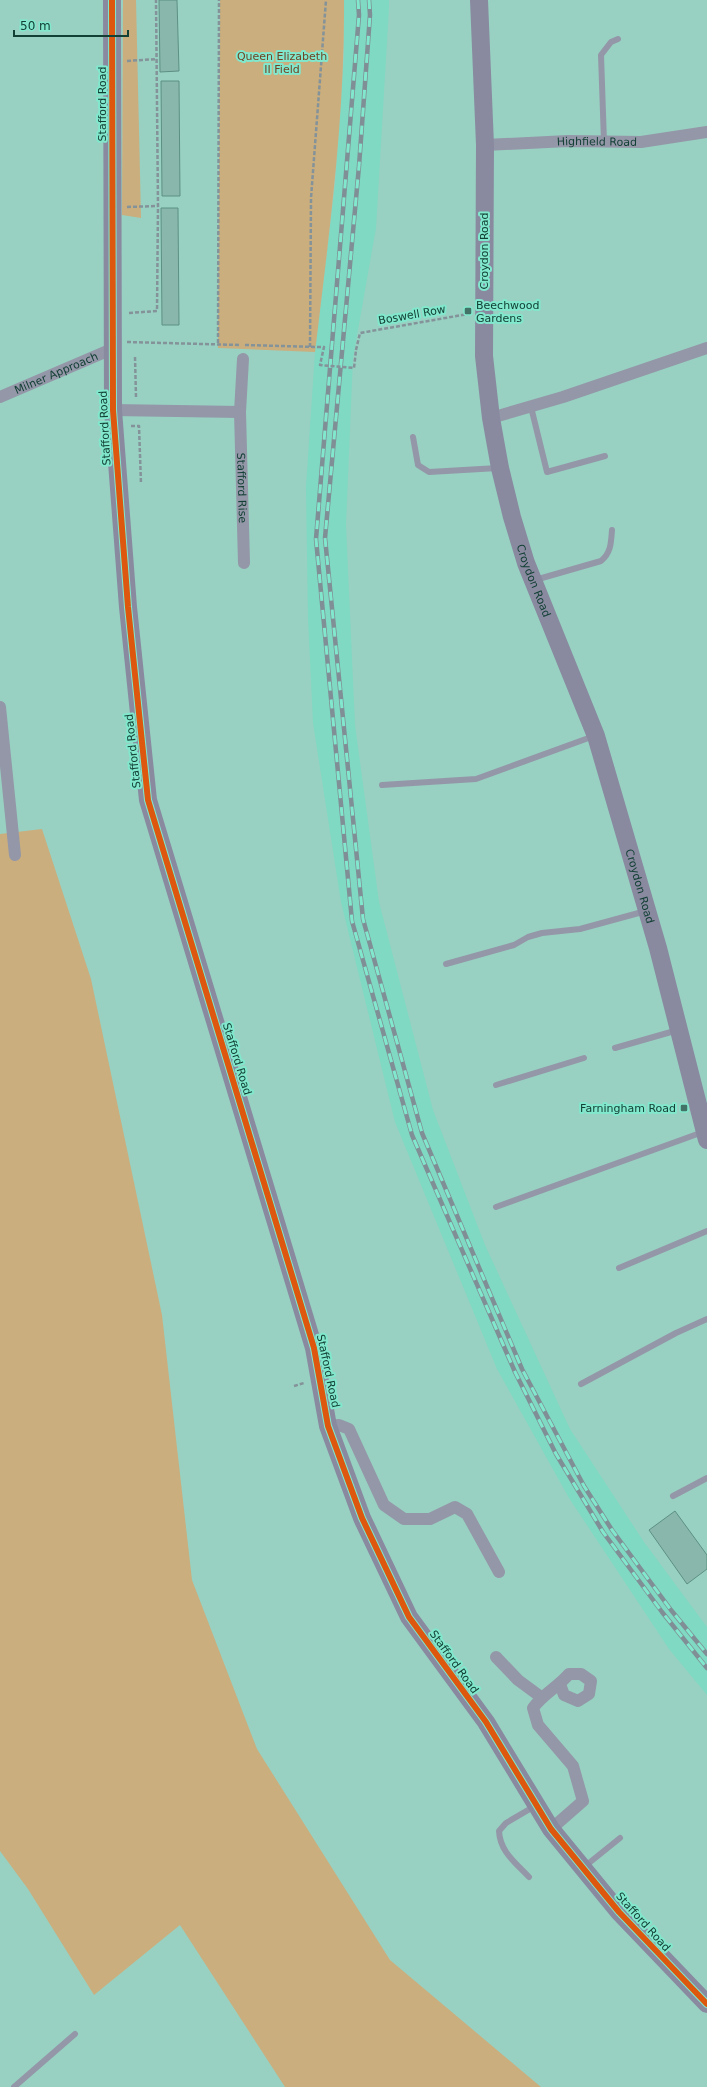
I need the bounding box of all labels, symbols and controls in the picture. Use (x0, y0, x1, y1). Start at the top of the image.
scale bar (14, 12, 128, 38)
text: 50 m (20, 19, 51, 33)
park label: Queen Elizabeth II Field (237, 50, 327, 76)
street label: Stafford Road (96, 67, 109, 141)
street label: Highfield Road (557, 135, 637, 148)
street label: Croydon Road (478, 213, 491, 289)
place label: Beechwood Gardens (476, 299, 540, 325)
street label: Boswell Row (377, 303, 447, 327)
marker: Beechwood Gardens (463, 306, 473, 316)
street label: Milner Approach (12, 349, 100, 397)
street label: Stafford Road (97, 390, 113, 466)
street label: Stafford Rise (235, 453, 249, 524)
street label: Croydon Road (514, 543, 554, 619)
street label: Stafford Road (123, 713, 143, 789)
street label: Croydon Road (623, 847, 657, 925)
street label: Stafford Road (220, 1021, 254, 1097)
place label: Farningham Road (580, 1102, 676, 1115)
marker: Farningham Road (679, 1103, 689, 1113)
street label: Stafford Road (314, 1333, 342, 1409)
street label: Stafford Road (427, 1628, 481, 1696)
street label: Stafford Road (613, 1890, 673, 1954)

